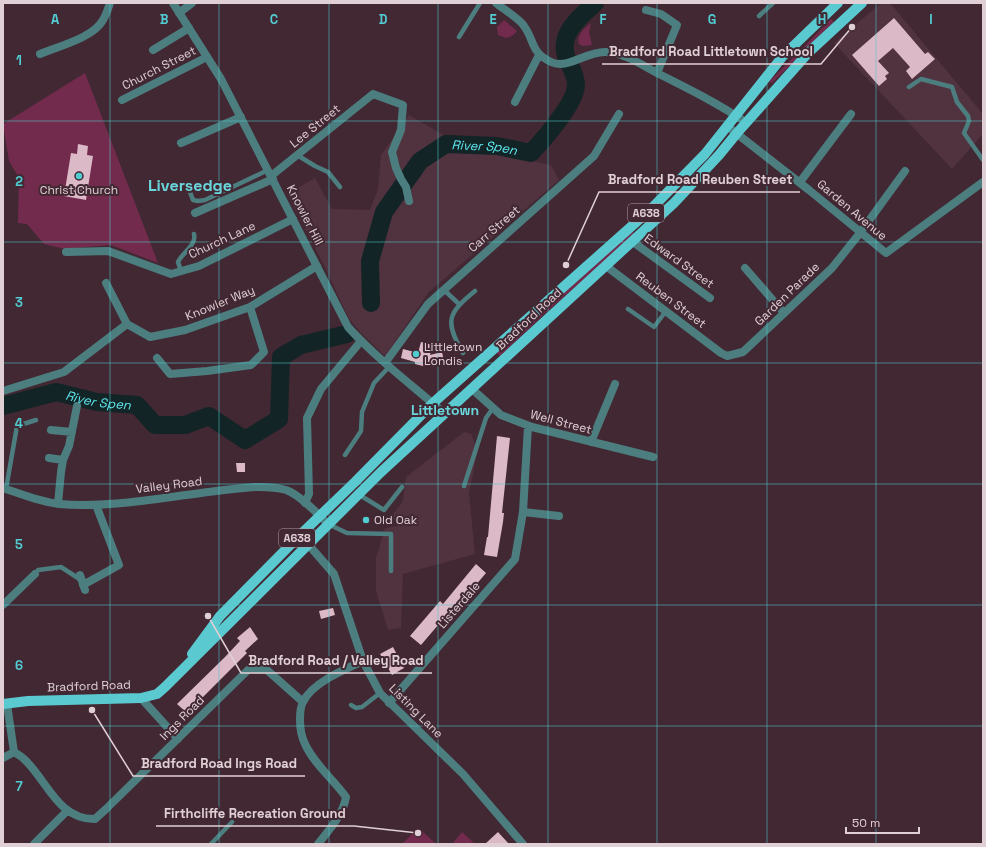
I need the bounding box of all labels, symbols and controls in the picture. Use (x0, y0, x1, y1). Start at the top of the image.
text: A (51, 11, 60, 28)
text: B (160, 11, 169, 28)
text: C (270, 11, 278, 28)
text: D (379, 11, 388, 28)
text: E (489, 11, 497, 28)
text: F (600, 11, 607, 28)
text: G (708, 11, 716, 28)
text: H (818, 11, 826, 28)
text: I (929, 11, 933, 28)
callout: Bradford Road Littletown School (602, 39, 821, 64)
street label: Church Street (119, 43, 199, 93)
text: Bradford Road Littletown School (609, 43, 813, 60)
text: 1 (16, 52, 22, 69)
street label: Lee Street (286, 101, 344, 151)
water label: River Spen (451, 136, 520, 159)
callout: Bradford Road Reuben Street (599, 167, 800, 192)
marker: Christ Church (74, 171, 84, 181)
text: Bradford Road Reuben Street (608, 171, 792, 188)
text: 2 (15, 173, 23, 190)
district label: Liversedge (148, 175, 232, 196)
street label: Garden Avenue (814, 176, 890, 244)
place label: Christ Church (40, 182, 118, 198)
street label: Knowler Hill (283, 182, 327, 248)
street label: Carr Street (465, 202, 523, 256)
road number: A638 (628, 204, 664, 222)
street label: Church Lane (186, 218, 258, 262)
street label: Edward Street (641, 230, 717, 292)
street label: Garden Parade (751, 259, 823, 329)
street label: Reuben Street (633, 268, 709, 332)
street label: Knowler Way (183, 282, 257, 324)
street label: Bradford Road (493, 285, 565, 353)
text: 3 (15, 294, 23, 311)
place label: Littletown Londis (424, 339, 482, 369)
marker: Littletown Londis (411, 349, 421, 359)
water label: River Spen (64, 386, 133, 413)
district label: Littletown (411, 401, 479, 419)
street label: Well Street (528, 406, 594, 438)
text: 4 (15, 415, 23, 432)
street label: Valley Road (135, 473, 203, 497)
place label: Old Oak (374, 512, 418, 528)
marker: Old Oak (361, 515, 371, 525)
road number: A638 (279, 529, 315, 547)
text: 5 (15, 536, 23, 553)
street label: Listerdale (434, 578, 484, 632)
callout: Bradford Road / Valley Road (241, 648, 432, 673)
text: Bradford Road / Valley Road (248, 652, 424, 669)
text: 6 (15, 657, 23, 674)
street label: Bradford Road (47, 677, 131, 695)
street label: Listing Lane (386, 681, 446, 741)
street label: Ings Road (156, 692, 208, 744)
callout: Bradford Road Ings Road (133, 751, 305, 776)
text: Bradford Road Ings Road (141, 755, 297, 772)
text: 7 (15, 778, 23, 795)
callout: Firthcliffe Recreation Ground (156, 801, 354, 826)
text: Firthcliffe Recreation Ground (164, 805, 346, 822)
scale bar (846, 809, 919, 835)
text: 50 m (852, 815, 880, 831)

